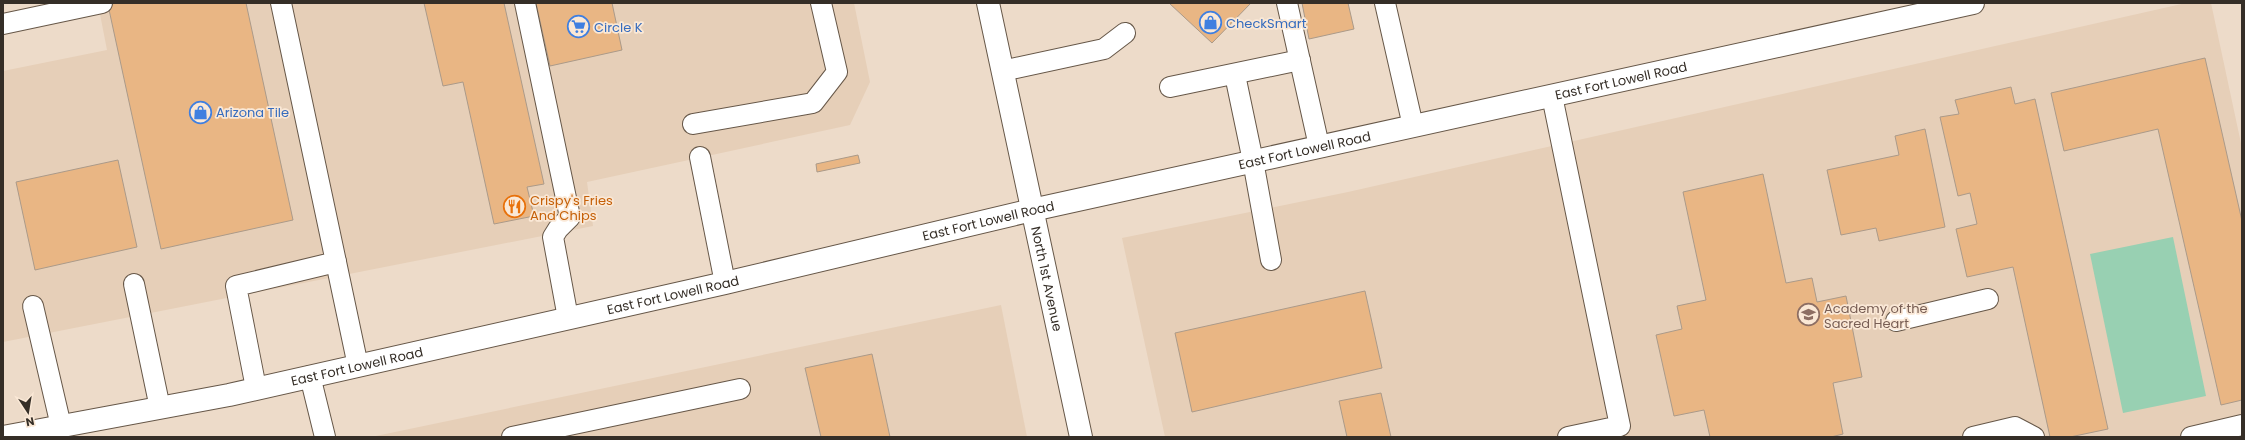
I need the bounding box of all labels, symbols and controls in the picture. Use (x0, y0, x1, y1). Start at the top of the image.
shop icon: CheckSmart (1198, 10, 1224, 36)
supermarket icon: Circle K (566, 14, 592, 40)
place label: CheckSmart (1226, 14, 1307, 33)
place label: Circle K (594, 18, 643, 37)
street label: East Fort Lowell Road (1553, 57, 1689, 105)
shop icon: Arizona Tile (187, 99, 213, 125)
place label: Arizona Tile (216, 103, 289, 122)
street label: East Fort Lowell Road (1237, 127, 1373, 174)
place label: Crispy's Fries And Chips (530, 191, 613, 225)
restaurant icon: Crispy's Fries And Chips (502, 194, 528, 220)
street label: East Fort Lowell Road (921, 196, 1056, 246)
street label: North 1st Avenue (1026, 225, 1067, 333)
street label: East Fort Lowell Road (605, 271, 741, 319)
place label: Academy of the Sacred Heart (1824, 299, 1928, 333)
school or university icon: Academy of the Sacred Heart (1796, 302, 1822, 328)
street label: East Fort Lowell Road (289, 342, 425, 391)
north arrow (8, 392, 48, 432)
text: N (24, 413, 36, 430)

